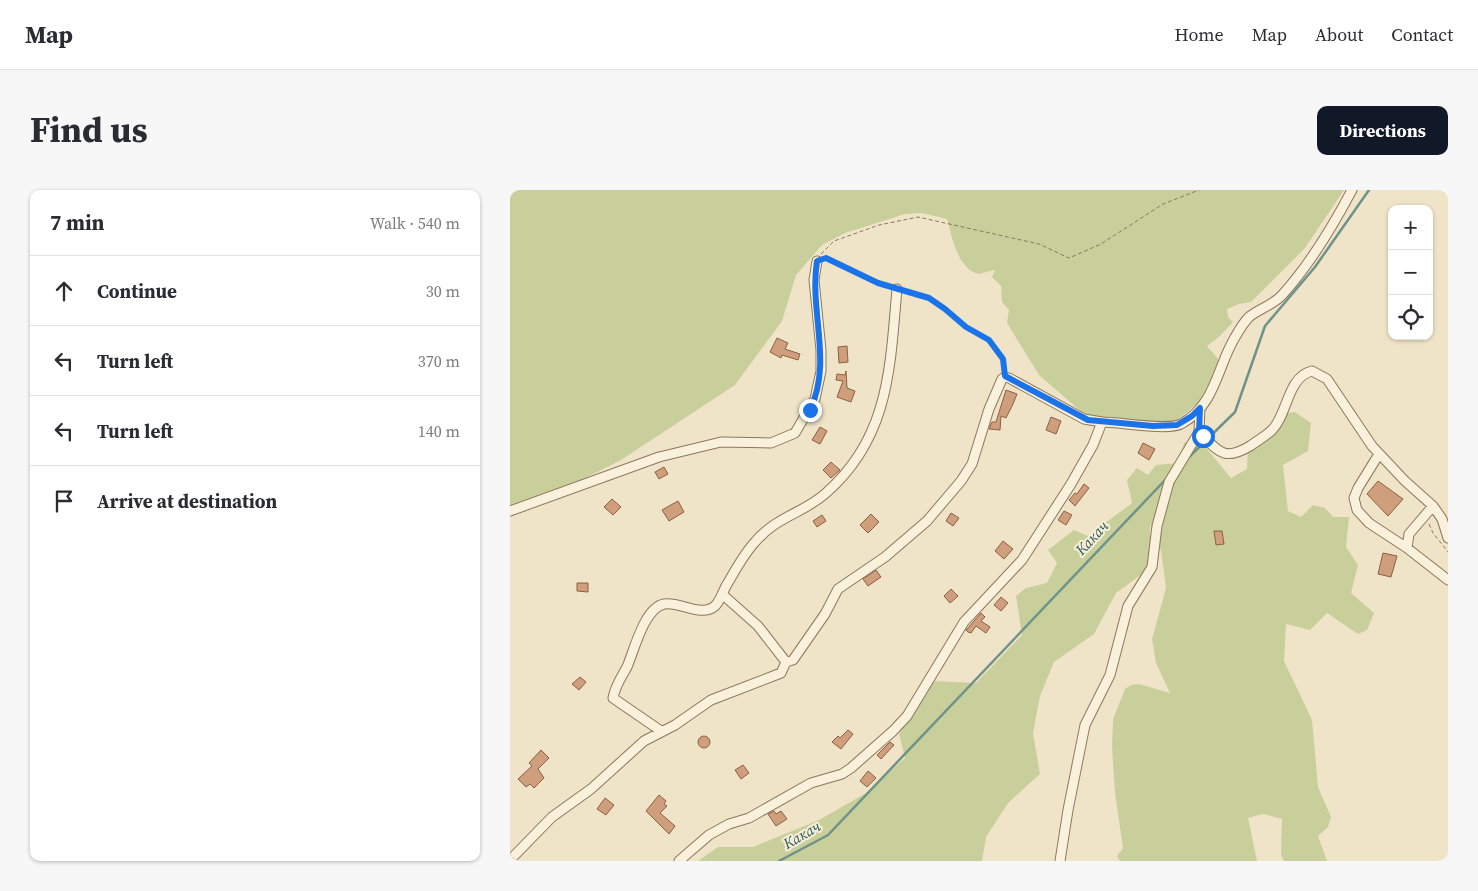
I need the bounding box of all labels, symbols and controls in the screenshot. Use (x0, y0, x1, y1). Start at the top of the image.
text: Map (25, 18, 73, 51)
text: Home (1175, 22, 1224, 47)
text: Map (1252, 22, 1287, 47)
text: About (1315, 22, 1363, 47)
text: Contact (1391, 22, 1453, 47)
text: Find us (30, 106, 148, 154)
button: Directions (1317, 106, 1448, 155)
map controls (1388, 205, 1433, 340)
button: + (1388, 205, 1433, 250)
text: 7 min (50, 208, 105, 237)
text: Walk · 540 m (370, 212, 460, 234)
button: − (1388, 250, 1433, 295)
icon: ahead (50, 277, 78, 305)
text: Continue (97, 278, 177, 304)
text: 30 m (426, 280, 460, 302)
button: locate (1388, 295, 1433, 340)
icon: left (50, 347, 78, 375)
text: Turn left (97, 348, 173, 374)
text: 370 m (418, 350, 460, 372)
route end (799, 399, 822, 422)
icon: left (50, 417, 78, 445)
text: Turn left (97, 418, 173, 444)
text: 140 m (418, 420, 460, 442)
route start (1192, 425, 1215, 448)
icon: arrive (50, 487, 78, 515)
text: Arrive at destination (97, 488, 277, 514)
water label: Какач (1070, 516, 1113, 560)
water label: Какач (778, 815, 824, 854)

